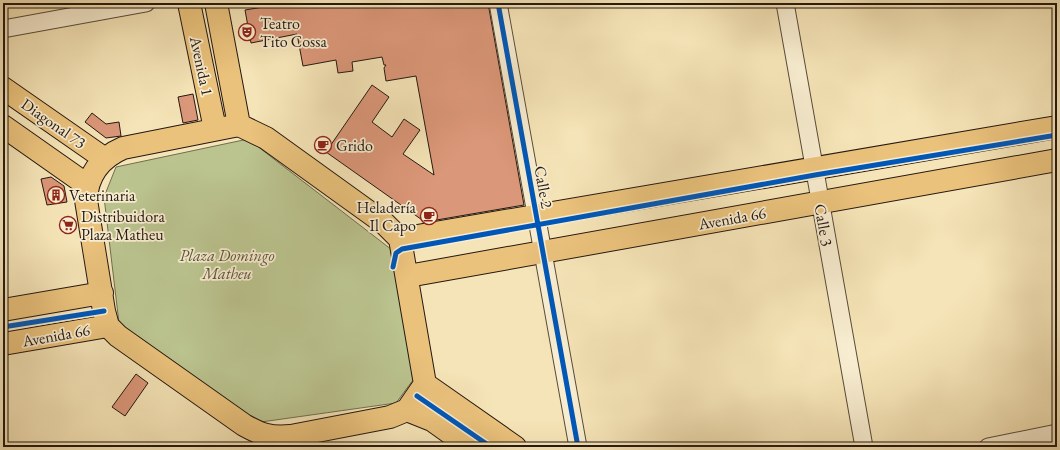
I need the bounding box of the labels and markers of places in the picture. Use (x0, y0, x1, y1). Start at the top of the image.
place label: Teatro Tito Cossa (260, 13, 327, 52)
theatre icon: Teatro Tito Cossa (237, 22, 257, 42)
cafe icon: Grido (313, 135, 333, 155)
place label: Grido (336, 135, 373, 156)
building icon: Veterinaria (46, 185, 66, 205)
place label: Veterinaria (69, 185, 136, 206)
place label: Heladería Il Capo (357, 197, 417, 236)
place label: Distribuidora Plaza Matheu (81, 206, 165, 245)
cafe icon: Heladería Il Capo (419, 206, 439, 226)
supermarket icon: Distribuidora Plaza Matheu (58, 215, 78, 235)

